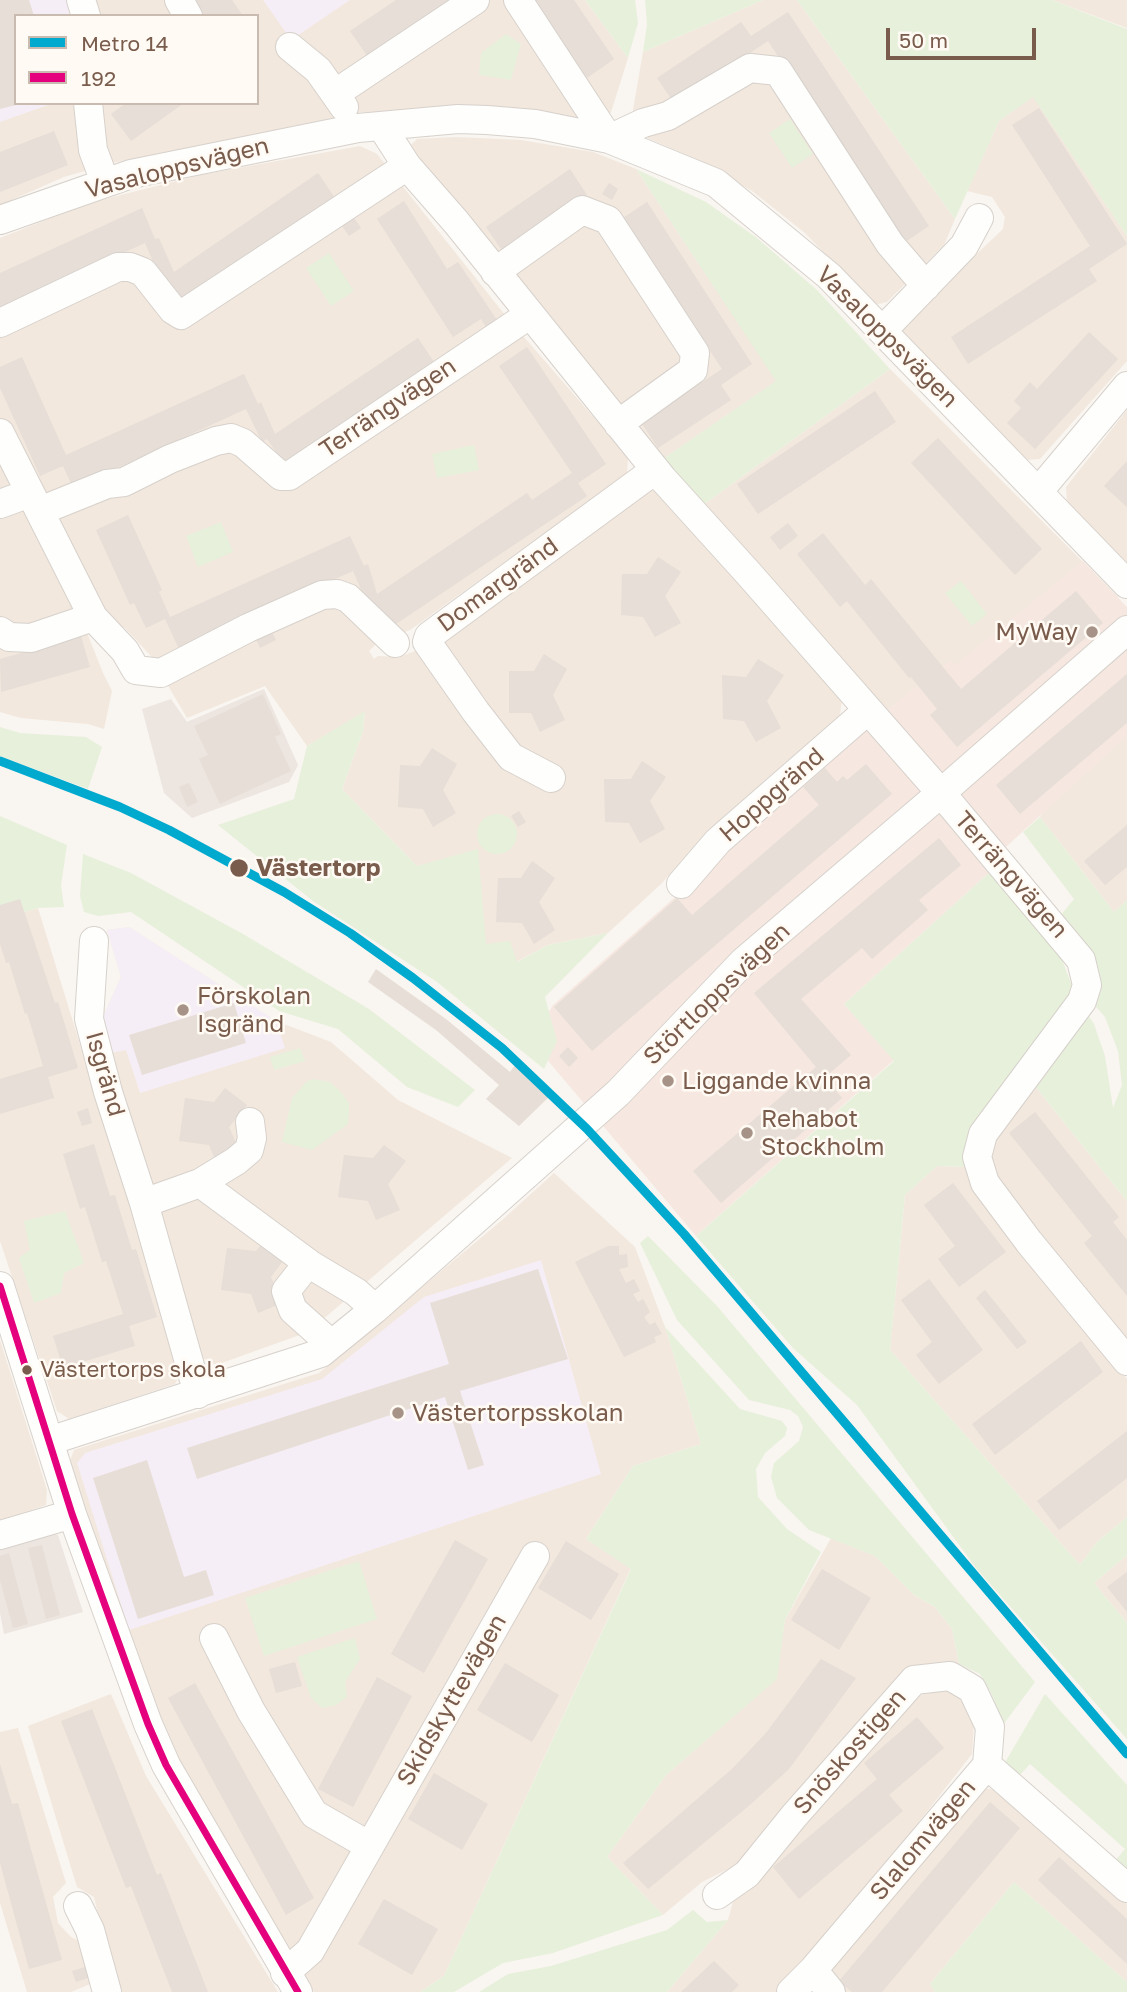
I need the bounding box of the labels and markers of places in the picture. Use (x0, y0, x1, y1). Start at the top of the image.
place label: MyWay (995, 618, 1078, 646)
marker: MyWay (1084, 624, 1100, 640)
place label: Västertorp (256, 854, 380, 882)
marker: Västertorp (228, 857, 250, 879)
place label: Förskolan Isgränd (197, 982, 311, 1038)
marker: Förskolan Isgränd (175, 1002, 191, 1018)
place label: Liggande kvinna (682, 1067, 871, 1095)
marker: Liggande kvinna (660, 1073, 676, 1089)
place label: Rehabot Stockholm (761, 1105, 885, 1161)
marker: Rehabot Stockholm (739, 1125, 755, 1141)
place label: Västertorps skola (40, 1357, 226, 1383)
marker: Västertorps skola (20, 1363, 34, 1377)
place label: Västertorpsskolan (412, 1399, 624, 1427)
marker: Västertorpsskolan (390, 1405, 406, 1421)

